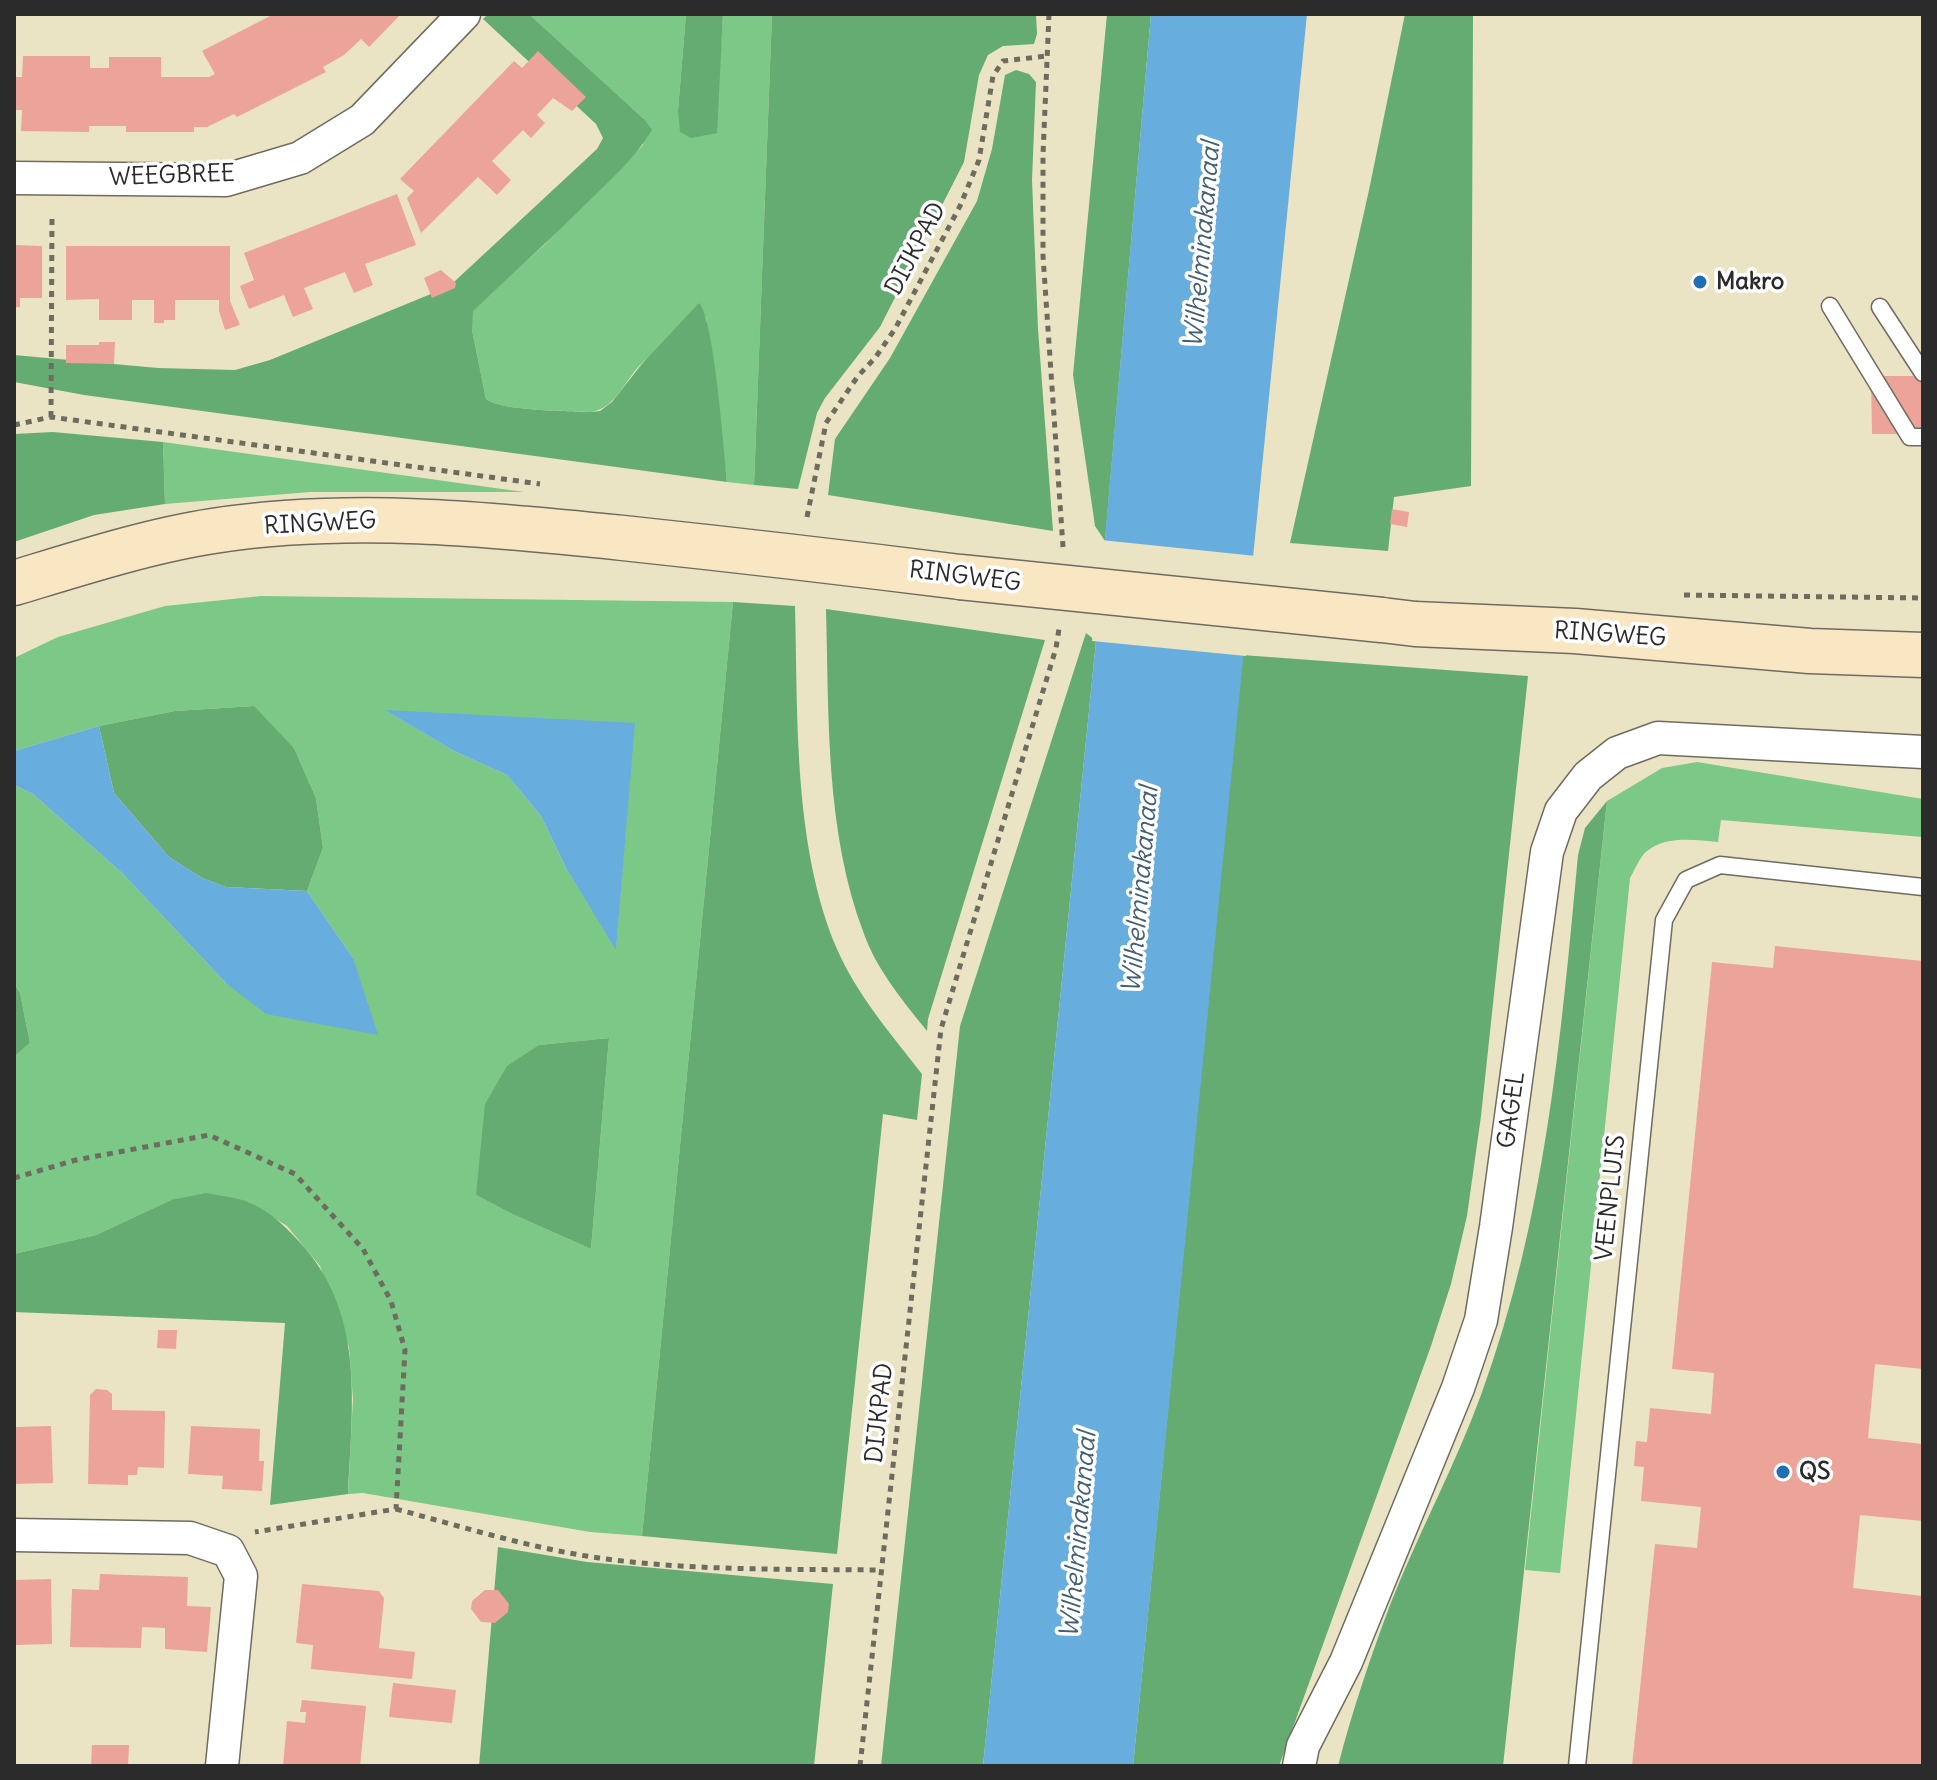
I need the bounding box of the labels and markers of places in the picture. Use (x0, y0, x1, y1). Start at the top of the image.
place label: Makro (1716, 268, 1784, 296)
marker: Makro (1691, 273, 1709, 291)
place label: QS (1799, 1458, 1830, 1486)
marker: QS (1774, 1463, 1792, 1481)

